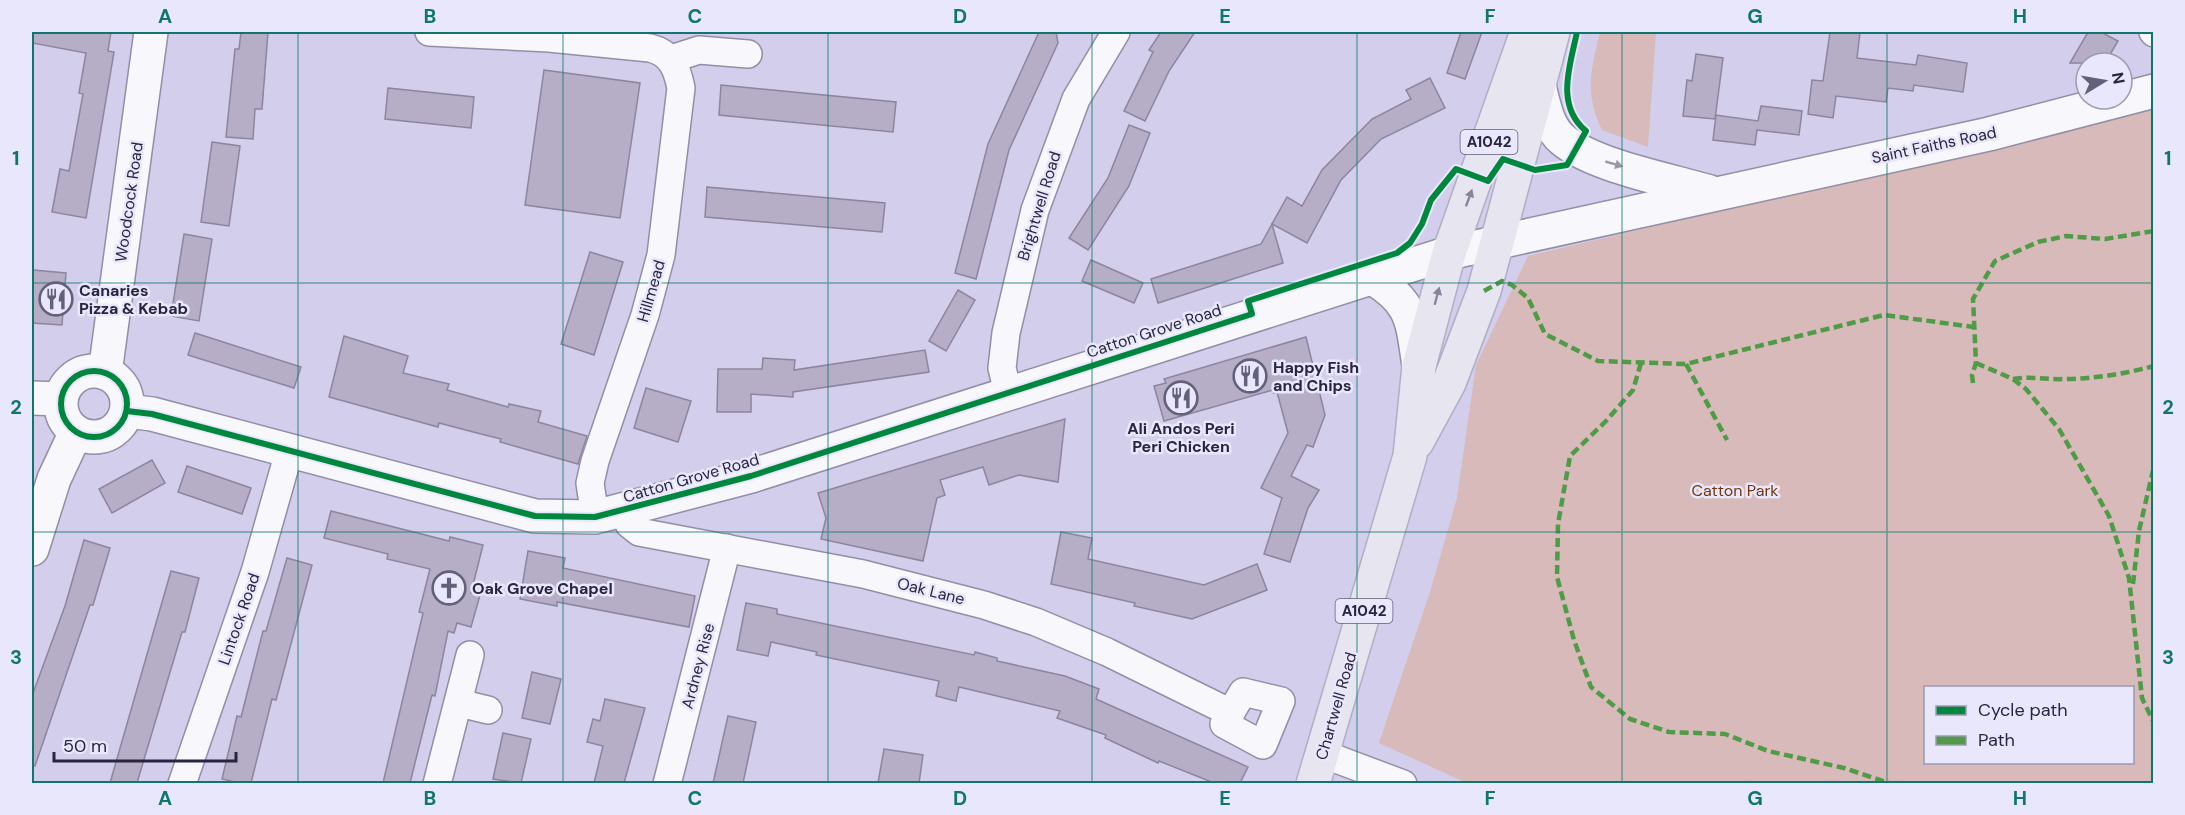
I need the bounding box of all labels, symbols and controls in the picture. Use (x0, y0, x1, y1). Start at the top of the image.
text: A (158, 3, 172, 29)
text: B (424, 3, 436, 29)
text: C (688, 3, 702, 29)
text: D (953, 3, 967, 29)
text: E (1219, 3, 1231, 29)
text: F (1484, 3, 1496, 29)
text: G (1747, 3, 1763, 29)
text: H (2013, 3, 2027, 29)
north arrow (2074, 51, 2134, 111)
text: N (2107, 71, 2130, 86)
street label: Saint Faiths Road (1870, 122, 1998, 168)
road number: A1042 (1460, 130, 1518, 154)
street label: Woodcock Road (110, 141, 148, 263)
text: 1 (12, 145, 20, 171)
text: 1 (2164, 145, 2172, 171)
street label: Brightwell Road (1012, 149, 1066, 263)
one-way arrow (1606, 160, 1624, 169)
one-way arrow (1464, 189, 1474, 207)
street label: Hillmead (632, 257, 670, 325)
place label: Canaries Pizza & Kebab (79, 280, 188, 319)
restaurant icon: Canaries Pizza & Kebab (38, 281, 74, 317)
one-way arrow (1433, 287, 1443, 305)
street label: Catton Grove Road (1084, 299, 1224, 363)
place label: Happy Fish and Chips (1273, 357, 1359, 396)
restaurant icon: Happy Fish and Chips (1232, 358, 1268, 394)
restaurant icon: Ali Andos Peri Peri Chicken (1163, 380, 1199, 416)
text: 2 (10, 394, 22, 420)
text: 2 (2162, 394, 2174, 420)
place label: Ali Andos Peri Peri Chicken (1127, 418, 1235, 457)
street label: Catton Grove Road (620, 449, 762, 507)
park label: Catton Park (1692, 480, 1778, 501)
street label: Lintock Road (213, 570, 265, 668)
church icon: Oak Grove Chapel (431, 570, 467, 606)
street label: Oak Lane (895, 572, 967, 610)
place label: Oak Grove Chapel (472, 578, 613, 599)
road number: A1042 (1336, 599, 1392, 623)
street label: Ardney Rise (676, 621, 720, 711)
text: 3 (10, 644, 22, 670)
text: 3 (2162, 644, 2174, 670)
street label: Chartwell Road (1311, 650, 1361, 762)
legend (1924, 686, 2134, 764)
text: Cycle path (1978, 698, 2068, 722)
scale bar (54, 725, 236, 763)
text: Path (1978, 728, 2015, 752)
text: 50 m (63, 734, 107, 758)
text: A (158, 785, 172, 811)
text: B (424, 785, 436, 811)
text: C (688, 785, 702, 811)
text: D (953, 785, 967, 811)
text: E (1219, 785, 1231, 811)
text: F (1484, 785, 1496, 811)
text: G (1747, 785, 1763, 811)
text: H (2013, 785, 2027, 811)

